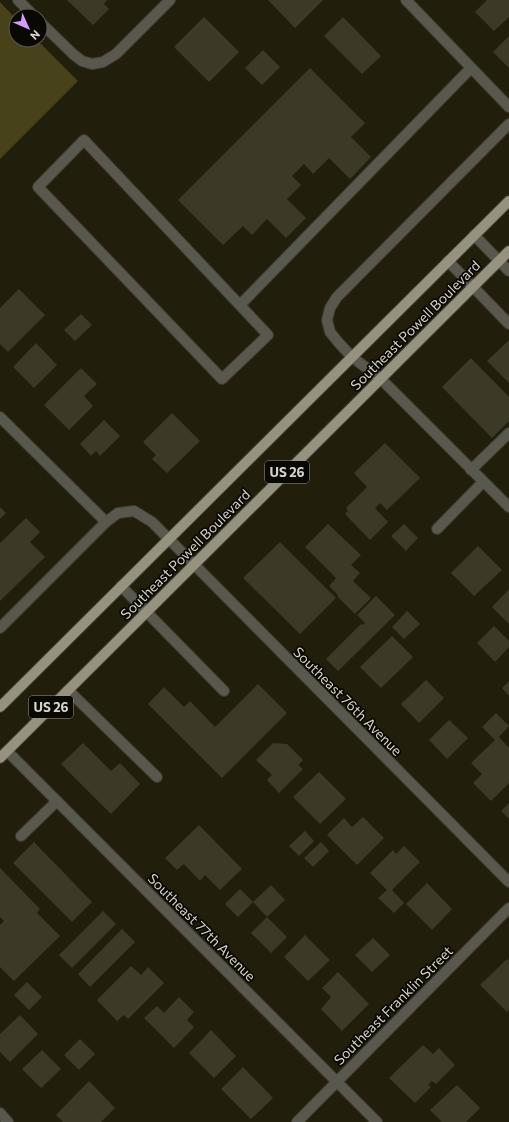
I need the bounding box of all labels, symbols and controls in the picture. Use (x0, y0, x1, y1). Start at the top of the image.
north arrow (8, 8, 48, 48)
text: N (28, 28, 43, 43)
street label: Southeast Powell Boulevard (347, 257, 483, 393)
road number: US 26 (265, 461, 309, 483)
street label: Southeast Powell Boulevard (117, 486, 253, 622)
street label: Southeast 76th Avenue (290, 643, 406, 759)
road number: US 26 (29, 696, 73, 718)
street label: Southeast 77th Avenue (145, 870, 259, 984)
street label: Southeast Franklin Street (330, 942, 456, 1068)

